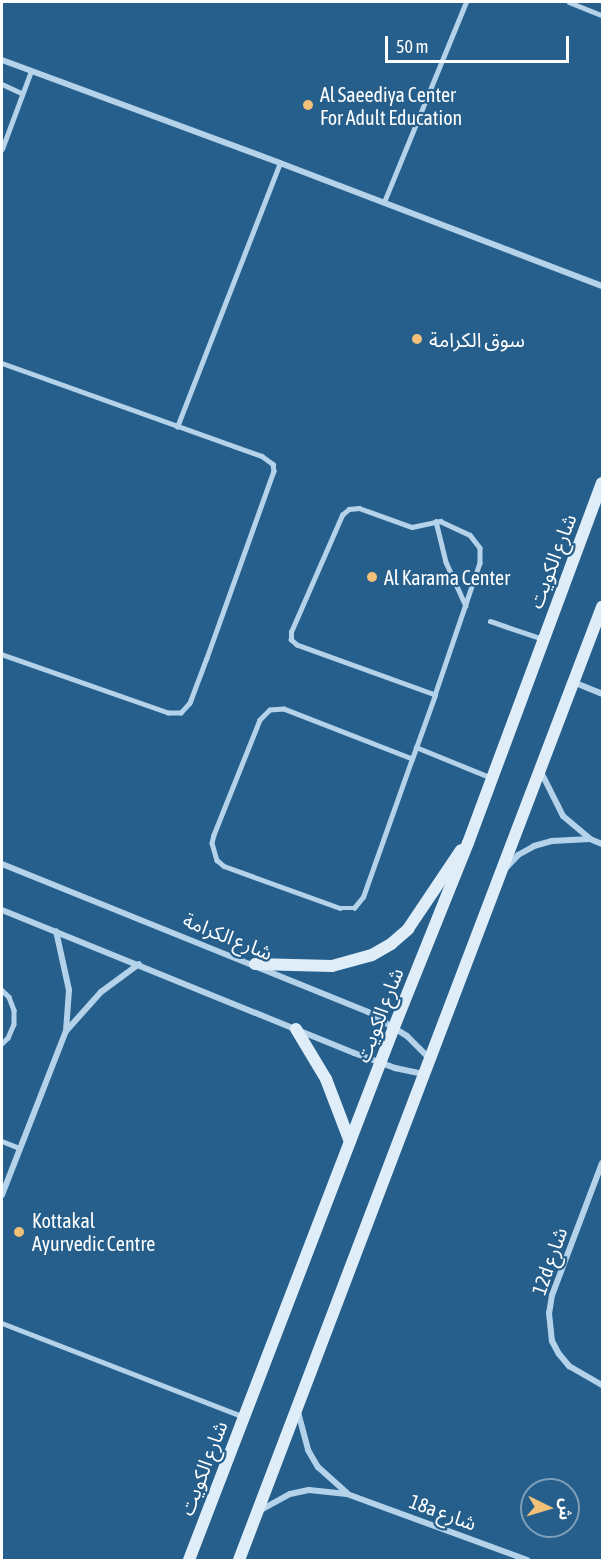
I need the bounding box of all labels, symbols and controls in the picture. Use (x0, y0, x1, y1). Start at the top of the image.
scale bar (388, 24, 572, 62)
text: 50 m (396, 36, 428, 57)
place label: Al Saeediya Center For Adult Education (320, 82, 462, 129)
marker: Al Saeediya Center For Adult Education (301, 98, 315, 112)
place label: سوق الكرامة (429, 327, 525, 351)
marker: سوق الكرامة (410, 332, 424, 346)
street label: شارع الكويت (523, 510, 581, 612)
place label: Al Karama Center (384, 565, 510, 589)
marker: Al Karama Center (365, 570, 379, 584)
street label: شارع الكرامة (180, 907, 276, 965)
street label: شارع الكويت (350, 964, 408, 1066)
place label: Kottakal Ayurvedic Centre (32, 1208, 155, 1255)
marker: Kottakal Ayurvedic Centre (10, 1223, 28, 1241)
street label: 12d شارع (526, 1224, 572, 1298)
street label: شارع الكويت (174, 1417, 232, 1519)
north arrow (520, 1478, 580, 1538)
street label: 18a شارع (406, 1489, 480, 1535)
text: ش (556, 1498, 576, 1521)

